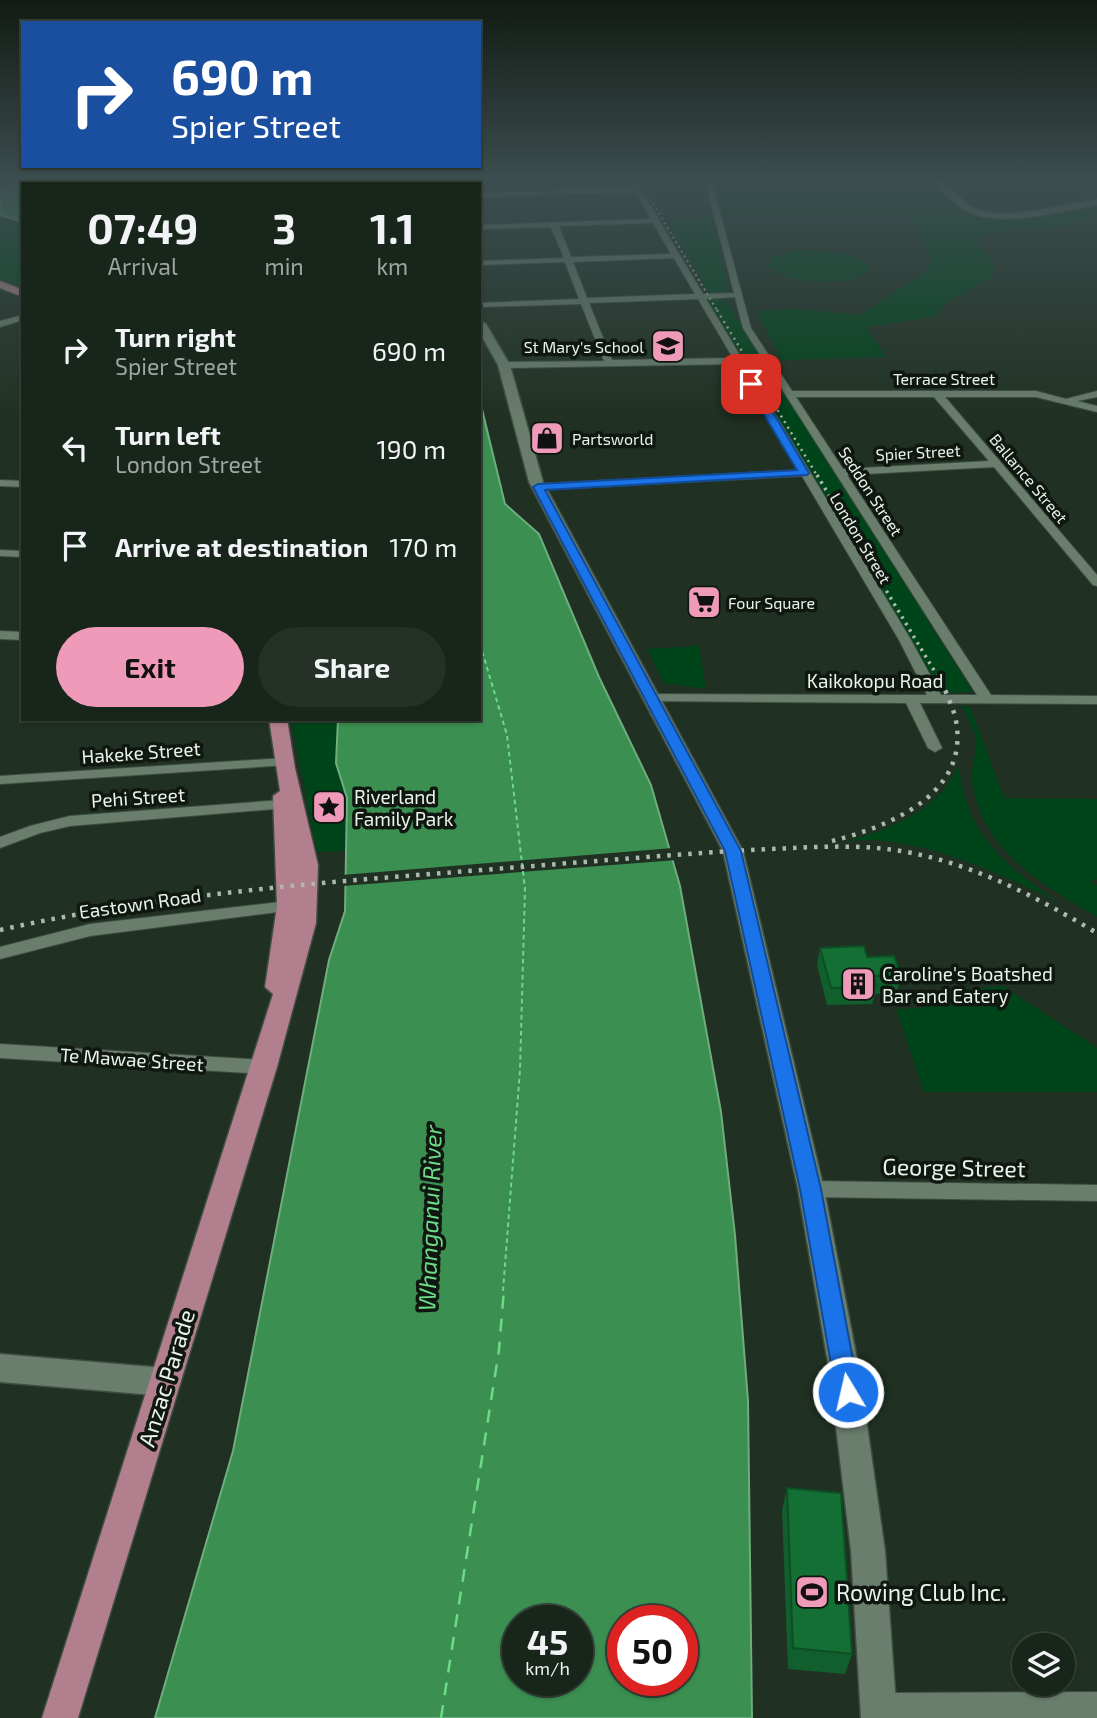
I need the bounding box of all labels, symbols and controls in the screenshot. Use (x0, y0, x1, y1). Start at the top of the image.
text: 690 m (171, 46, 314, 105)
icon: right (56, 49, 147, 140)
text: Spier Street (171, 106, 341, 144)
text: 07:49 (87, 202, 198, 252)
text: 3 (272, 202, 296, 252)
text: 1.1 (370, 202, 415, 252)
text: Arrival (108, 252, 178, 280)
text: min (265, 252, 304, 280)
text: km (376, 252, 408, 280)
text: Turn right (115, 321, 236, 352)
school or university icon: St Mary's School (649, 327, 687, 365)
icon: right (56, 331, 94, 369)
text: 690 m (372, 335, 446, 366)
place label: St Mary's School (524, 337, 644, 356)
text: Spier Street (115, 352, 237, 380)
pin (721, 354, 781, 414)
icon: arrive (732, 365, 770, 403)
street label: Terrace Street (893, 369, 995, 388)
text: Turn left (115, 419, 221, 450)
shop icon: Partsworld (528, 419, 566, 457)
icon: left (56, 429, 94, 467)
place label: Partsworld (572, 429, 653, 448)
street label: Ballance Street (986, 430, 1072, 526)
text: 190 m (377, 433, 446, 464)
street label: Spier Street (875, 440, 961, 464)
street label: Seddon Street (835, 443, 907, 539)
text: London Street (115, 450, 262, 478)
street label: London Street (827, 489, 895, 587)
icon: arrive (56, 527, 94, 565)
text: Arrive at destination (115, 531, 368, 562)
text: 170 m (389, 531, 457, 562)
supermarket icon: Four Square (685, 583, 723, 621)
place label: Four Square (728, 593, 815, 612)
button: Exit (56, 627, 244, 707)
button: Share (258, 627, 446, 707)
street label: Kaikokopu Road (807, 669, 943, 692)
street label: Hakeke Street (81, 736, 201, 768)
street label: Pehi Street (90, 782, 186, 812)
place label: Riverland Family Park (354, 785, 454, 830)
place icon: Riverland Family Park (310, 788, 348, 826)
street label: Eastown Road (77, 883, 203, 923)
place label: Caroline's Boatshed Bar and Eatery (882, 962, 1053, 1007)
building icon: Caroline's Boatshed Bar and Eatery (839, 965, 877, 1003)
street label: Te Mawae Street (60, 1043, 204, 1075)
water label: Whanganui River (411, 1124, 447, 1312)
street label: George Street (882, 1152, 1026, 1182)
street label: Anzac Parade (132, 1306, 200, 1450)
position arrow (811, 1355, 885, 1429)
sports icon: Rowing Club Inc. (793, 1573, 831, 1611)
place label: Rowing Club Inc. (836, 1578, 1006, 1606)
speed limit sign: 50 (607, 1605, 698, 1696)
text: 45 (527, 1620, 568, 1662)
map controls (1012, 1633, 1075, 1696)
button: layers (1012, 1633, 1075, 1696)
text: km/h (525, 1657, 570, 1679)

